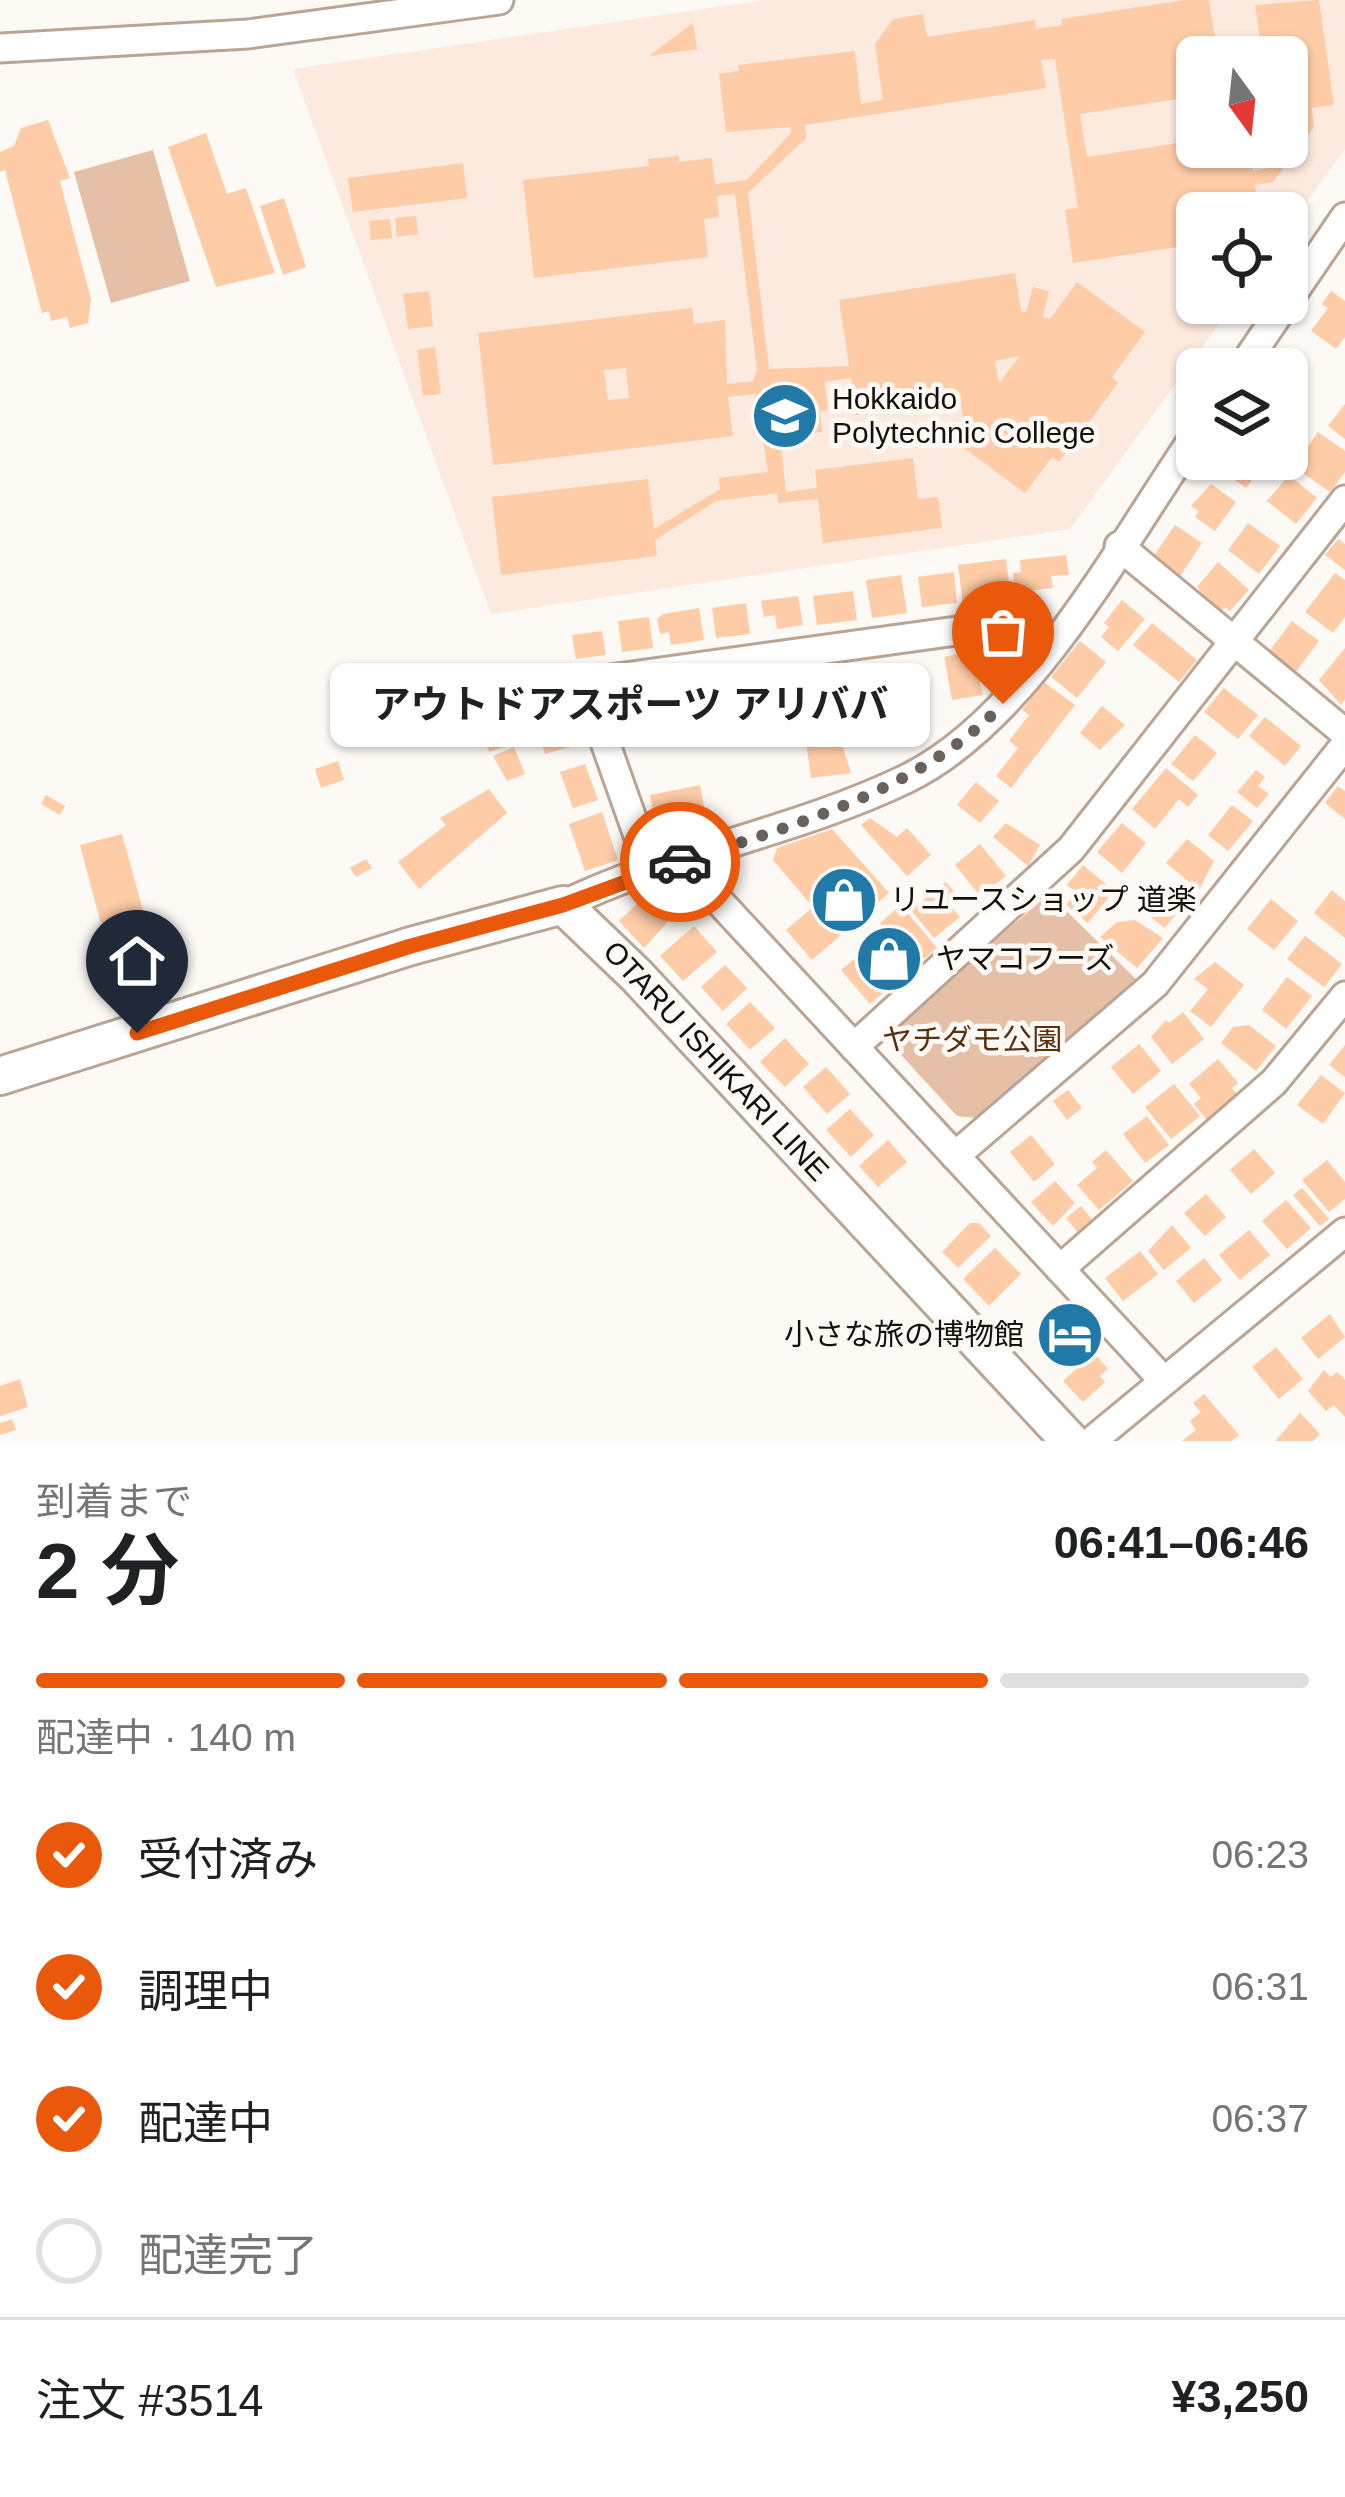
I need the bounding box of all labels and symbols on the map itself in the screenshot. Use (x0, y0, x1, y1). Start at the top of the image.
north arrow (1176, 36, 1308, 168)
school or university icon: Hokkaido Polytechnic College (750, 381, 820, 451)
place label: Hokkaido Polytechnic College (832, 382, 1095, 449)
pin (952, 581, 1054, 704)
callout: アウトドアスポーツ アリババ (331, 662, 931, 746)
courier (620, 802, 740, 922)
shop icon: リユースショップ 道楽 (809, 865, 879, 935)
place label: リユースショップ 道楽 (890, 883, 1197, 916)
pin (86, 910, 188, 1033)
shop icon: ヤマコフーズ (854, 924, 924, 994)
street label: OTARU ISHIKARI LINE (597, 934, 836, 1187)
place label: ヤマコフーズ (936, 942, 1115, 975)
park label: ヤチダモ公園 (882, 1023, 1062, 1056)
hotel icon: 小さな旅の博物館 (1035, 1300, 1105, 1370)
place label: 小さな旅の博物館 (784, 1318, 1024, 1351)

